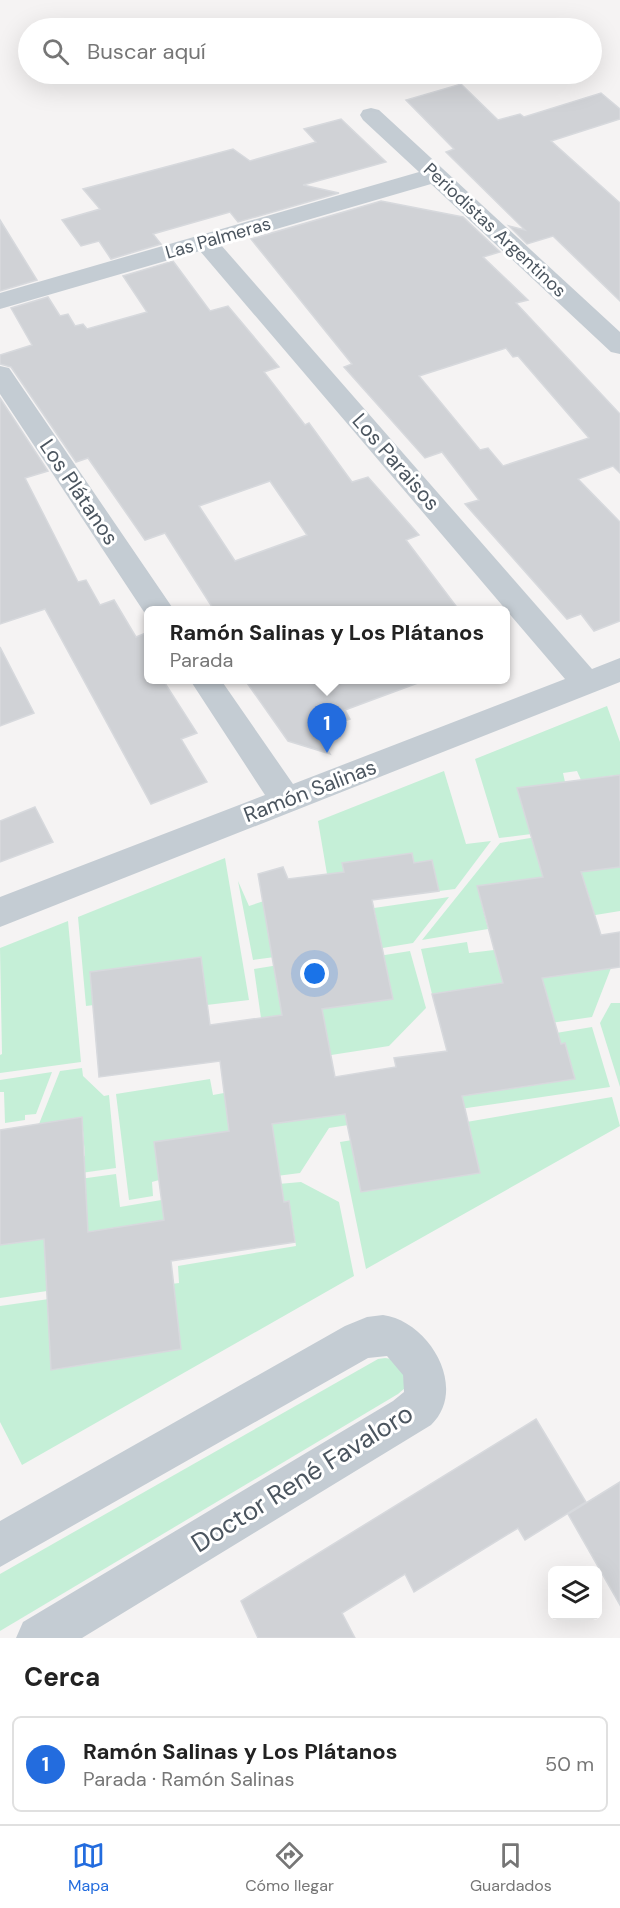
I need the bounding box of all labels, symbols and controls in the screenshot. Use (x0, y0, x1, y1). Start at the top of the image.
search box (18, 18, 602, 84)
icon: search (39, 35, 72, 68)
text: Buscar aquí (87, 37, 206, 66)
street label: Periodistas Argentinos (419, 158, 571, 302)
street label: Las Palmeras (162, 211, 274, 265)
street label: Los Paraisos (346, 407, 446, 517)
street label: Los Plátanos (33, 434, 125, 550)
popup (144, 606, 510, 684)
text: Ramón Salinas y Los Plátanos (170, 618, 484, 647)
text: Parada (170, 647, 234, 673)
pin: 1 (308, 704, 346, 753)
street label: Ramón Salinas (240, 753, 380, 829)
your location (300, 959, 329, 988)
street label: Doctor René Favaloro (185, 1396, 419, 1560)
map controls (548, 1566, 602, 1620)
button: layers (548, 1566, 602, 1620)
text: Cerca (24, 1660, 100, 1694)
text: Ramón Salinas y Los Plátanos (83, 1737, 397, 1766)
text: 1 (42, 1751, 49, 1777)
text: 50 m (545, 1751, 594, 1777)
text: Parada · Ramón Salinas (83, 1766, 294, 1792)
tab: Mapa (68, 1839, 109, 1896)
tab: Cómo llegar (245, 1839, 334, 1896)
tab: Guardados (470, 1839, 552, 1896)

